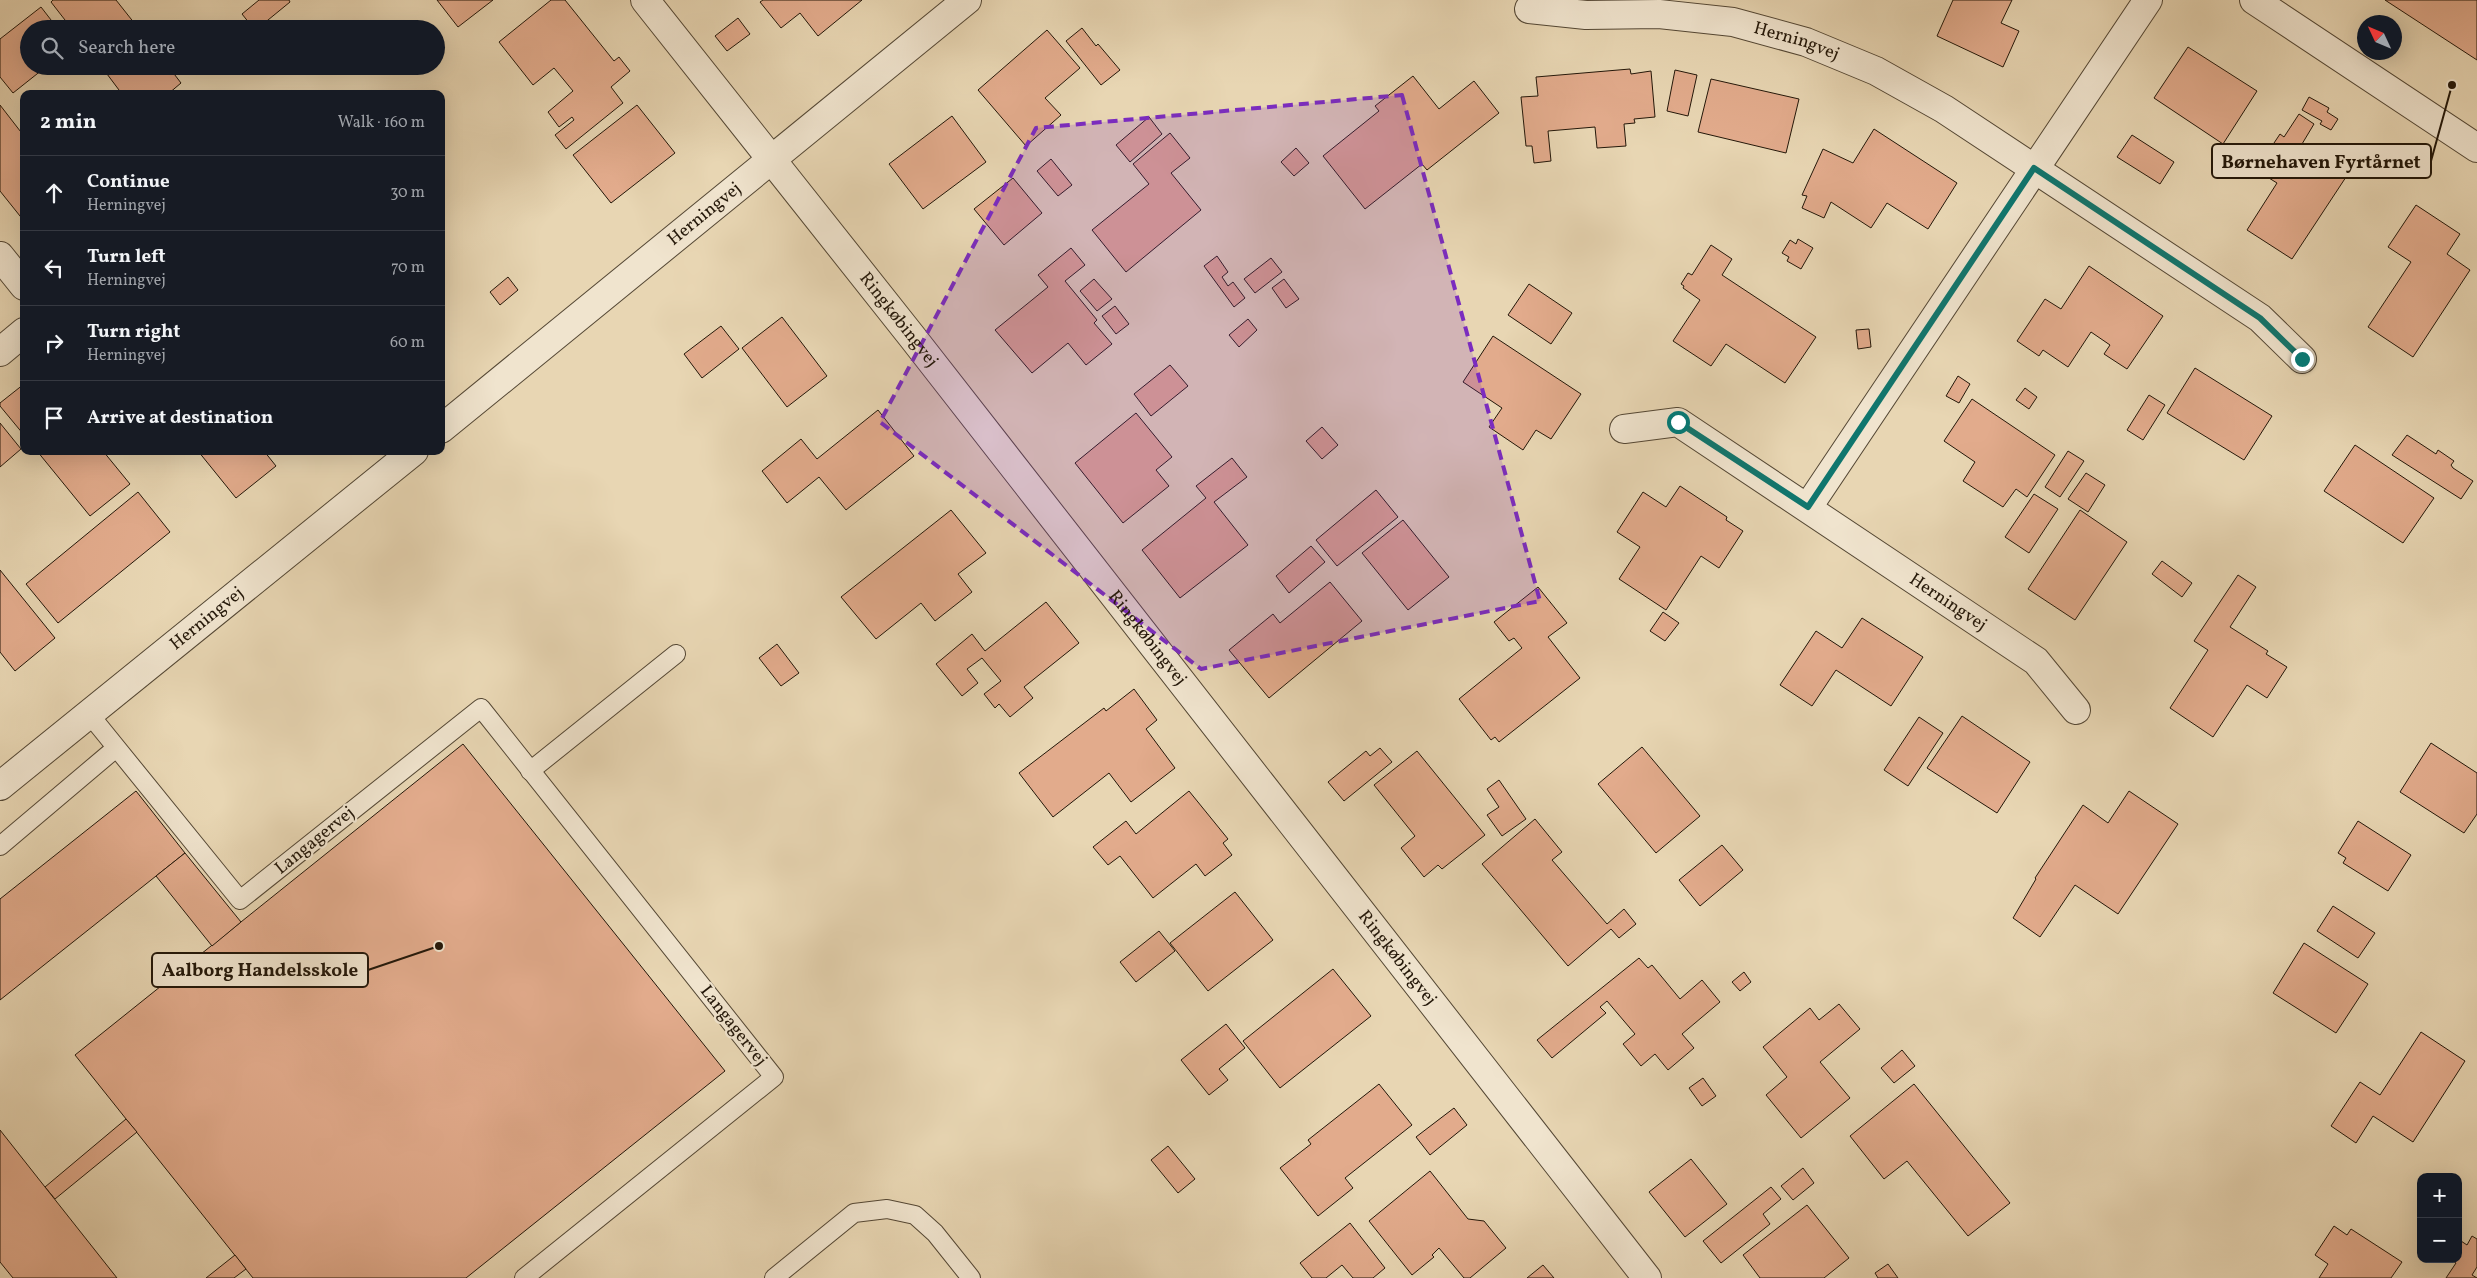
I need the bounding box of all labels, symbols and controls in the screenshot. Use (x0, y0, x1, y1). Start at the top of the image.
north arrow (2357, 15, 2402, 60)
street label: Herningvej (1751, 16, 1843, 67)
search box (20, 20, 445, 75)
icon: search (38, 34, 66, 62)
text: Search here (78, 35, 175, 61)
text: 2 min (40, 108, 97, 137)
text: Walk · 160 m (338, 112, 425, 134)
callout: Børnehaven Fyrtårnet (2212, 144, 2431, 178)
text: Børnehaven Fyrtårnet (2221, 150, 2421, 176)
text: Continue (87, 169, 170, 195)
street label: Herningvej (662, 176, 747, 252)
icon: ahead (40, 179, 68, 207)
text: 30 m (390, 182, 425, 204)
text: Herningvej (87, 195, 166, 217)
text: Turn left (87, 244, 166, 270)
icon: left (40, 254, 68, 282)
text: 70 m (391, 257, 425, 279)
street label: Ringkøbingvej (853, 267, 944, 373)
text: Herningvej (87, 270, 166, 292)
text: Turn right (87, 319, 180, 345)
icon: right (40, 329, 68, 357)
text: 60 m (390, 332, 425, 354)
text: Herningvej (87, 345, 166, 367)
route end (2291, 348, 2314, 371)
icon: arrive (40, 404, 68, 432)
text: Arrive at destination (87, 405, 273, 431)
route start (1667, 411, 1690, 434)
street label: Herningvej (1904, 567, 1992, 637)
street label: Herningvej (164, 581, 249, 656)
street label: Ringkøbingvej (1102, 585, 1192, 691)
street label: Langagervej (270, 801, 360, 881)
street label: Ringkøbingvej (1352, 905, 1442, 1011)
callout: Aalborg Handelsskole (152, 953, 368, 987)
text: Aalborg Handelsskole (162, 958, 359, 984)
street label: Langagervej (694, 980, 772, 1072)
map controls (2417, 1173, 2462, 1263)
button: + (2417, 1173, 2462, 1218)
button: − (2417, 1218, 2462, 1263)

